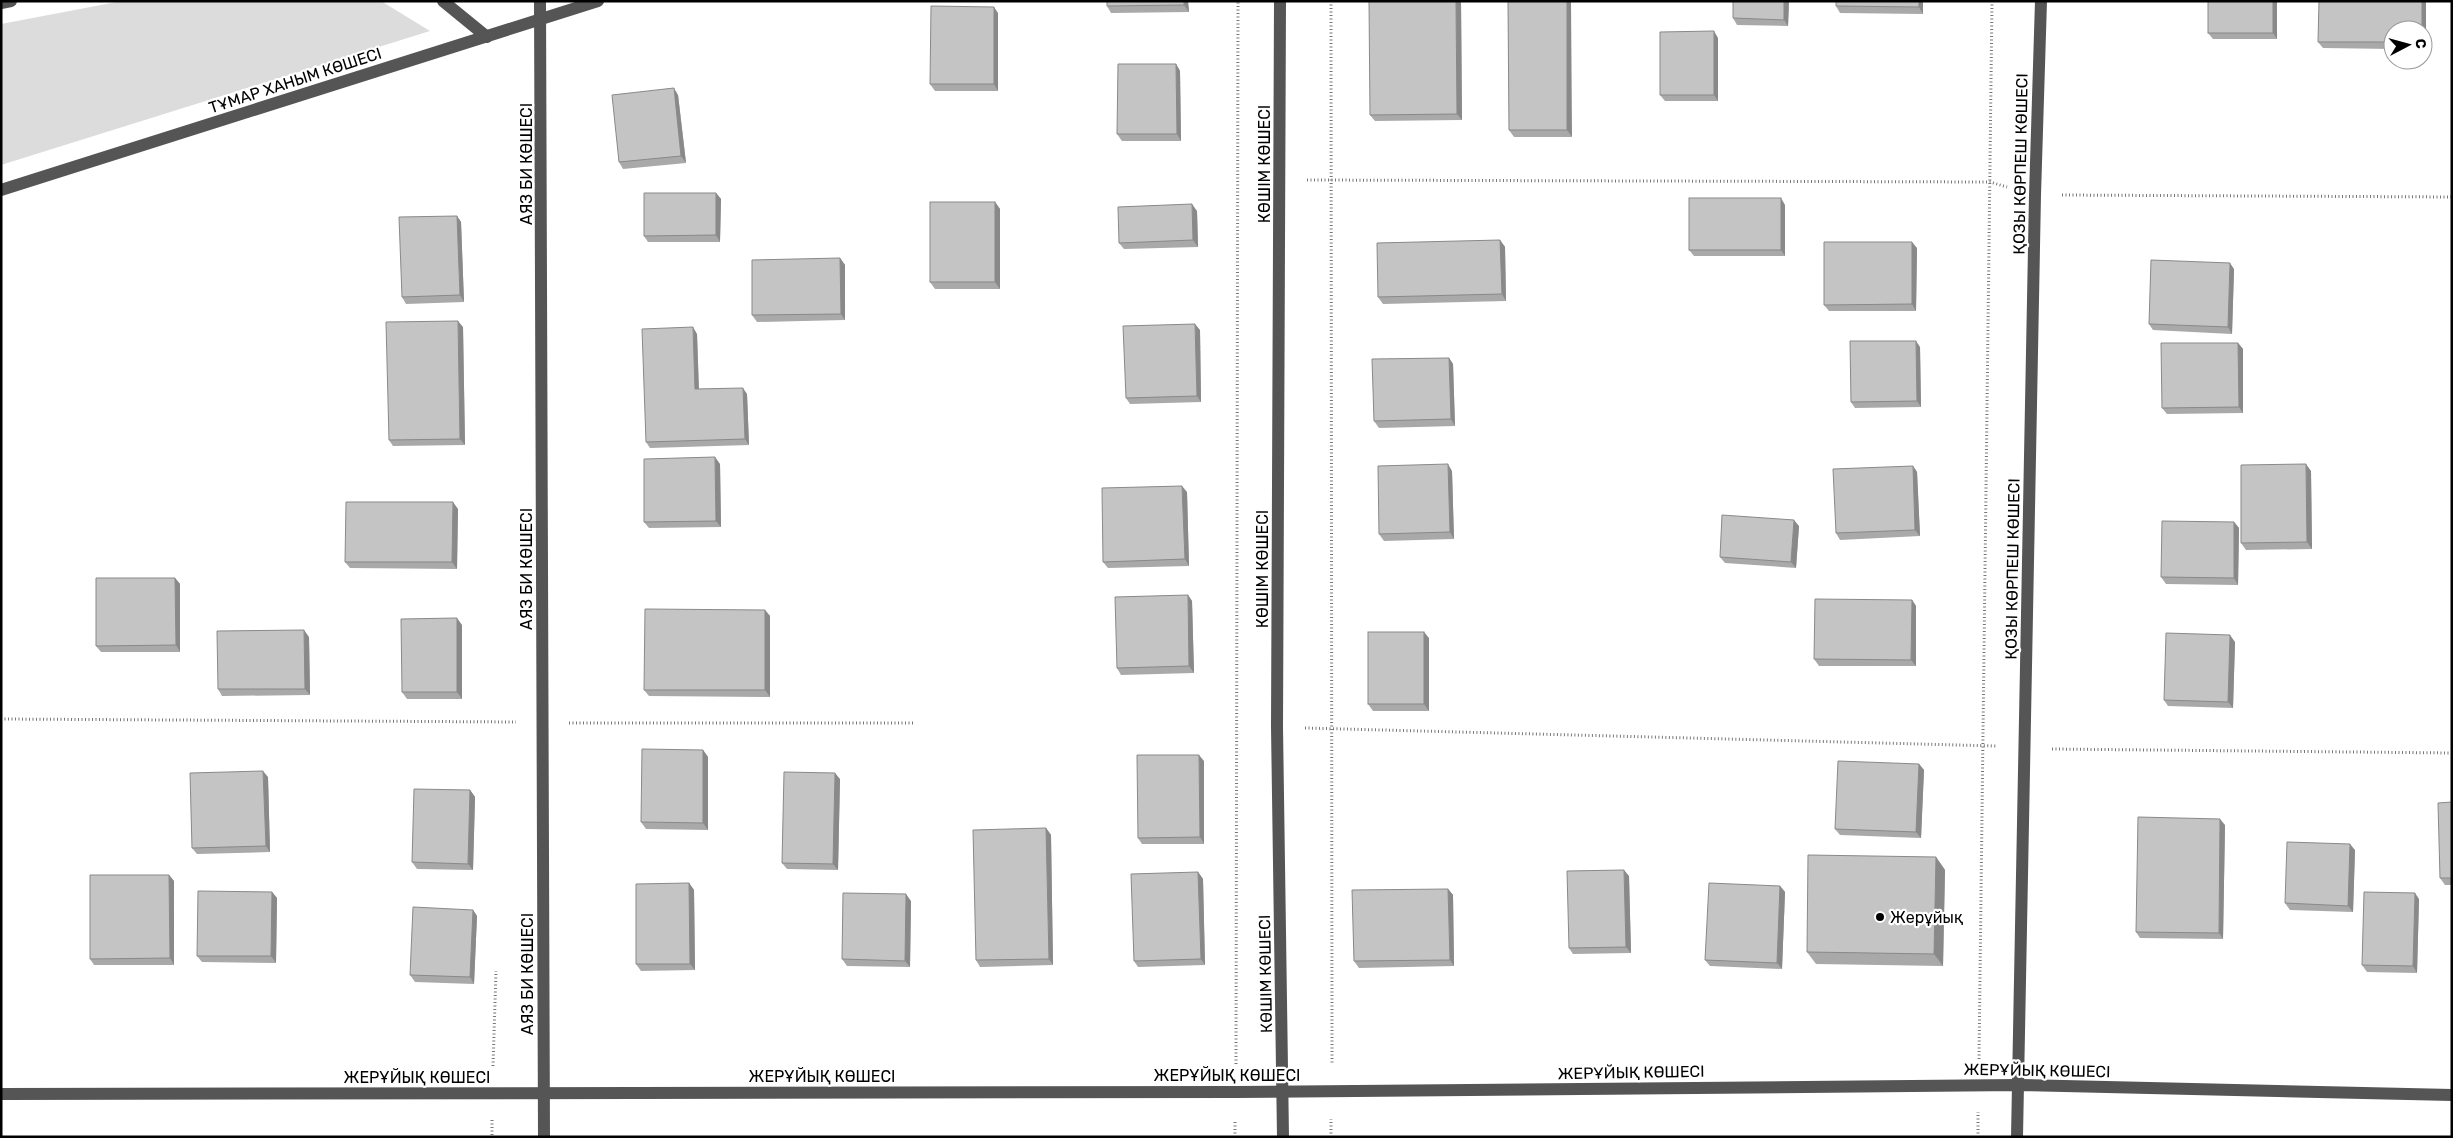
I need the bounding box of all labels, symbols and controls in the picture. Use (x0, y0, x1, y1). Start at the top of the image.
north arrow (2383, 20, 2433, 70)
text: С (2411, 38, 2429, 50)
street label: ТҰМАР ХАНЫМ КӨШЕСІ (206, 44, 384, 117)
street label: ҚОЗЫ КӨРПЕШ КӨШЕСІ (2009, 73, 2032, 255)
street label: АЯЗ БИ КӨШЕСІ (517, 103, 536, 225)
street label: КӨШІМ КӨШЕСІ (1255, 105, 1274, 223)
street label: ҚОЗЫ КӨРПЕШ КӨШЕСІ (2001, 478, 2024, 660)
street label: АЯЗ БИ КӨШЕСІ (517, 508, 536, 630)
street label: КӨШІМ КӨШЕСІ (1253, 510, 1272, 628)
place label: Жерұйық (1890, 908, 1963, 927)
marker: Жерұйық (1874, 911, 1886, 923)
street label: АЯЗ БИ КӨШЕСІ (518, 913, 537, 1035)
street label: КӨШІМ КӨШЕСІ (1255, 915, 1276, 1033)
street label: ЖЕРҰЙЫҚ КӨШЕСІ (1963, 1060, 2111, 1081)
street label: ЖЕРҰЙЫҚ КӨШЕСІ (1557, 1062, 1705, 1083)
street label: ЖЕРҰЙЫҚ КӨШЕСІ (1154, 1066, 1300, 1085)
street label: ЖЕРҰЙЫҚ КӨШЕСІ (749, 1067, 895, 1086)
street label: ЖЕРҰЙЫҚ КӨШЕСІ (344, 1068, 490, 1087)

